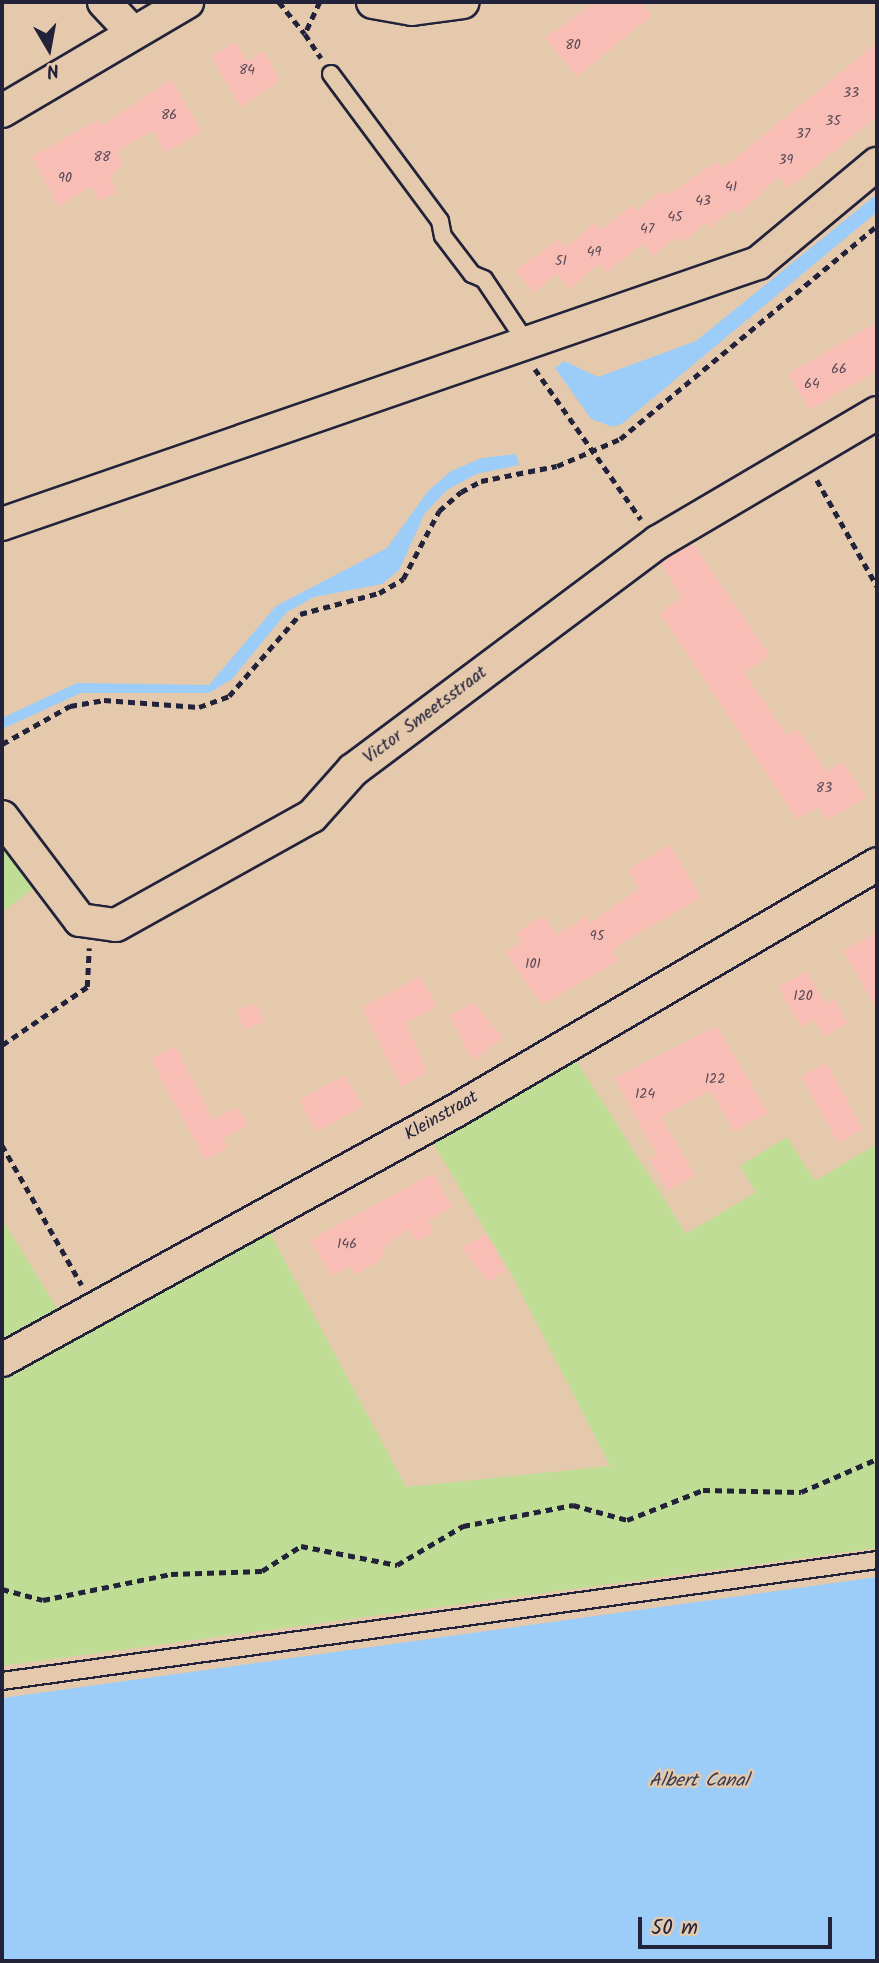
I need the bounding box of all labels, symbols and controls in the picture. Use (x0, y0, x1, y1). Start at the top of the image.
north arrow (14, 14, 84, 84)
house number: 80 (565, 37, 581, 53)
text: N (44, 54, 61, 85)
house number: 84 (239, 62, 255, 78)
house number: 33 (843, 85, 859, 101)
house number: 86 (161, 107, 177, 123)
house number: 35 (825, 113, 841, 129)
house number: 37 (796, 126, 810, 142)
house number: 88 (94, 149, 110, 165)
house number: 39 (779, 152, 793, 168)
house number: 90 (58, 170, 72, 186)
house number: 41 (725, 179, 737, 195)
house number: 43 (695, 193, 711, 209)
house number: 45 (667, 209, 683, 225)
house number: 47 (640, 221, 654, 237)
house number: 49 (587, 244, 601, 260)
house number: 51 (555, 253, 567, 269)
house number: 66 (831, 361, 847, 377)
house number: 64 (804, 376, 820, 392)
street label: Victor Smeetsstraat (360, 662, 492, 770)
house number: 83 (816, 780, 832, 796)
house number: 95 (590, 928, 604, 944)
house number: 101 (525, 956, 541, 972)
house number: 120 (793, 988, 813, 1004)
house number: 122 (705, 1071, 725, 1087)
house number: 124 (635, 1086, 655, 1102)
street label: Kleinstraat (401, 1087, 483, 1147)
house number: 146 (337, 1236, 357, 1252)
water label: Albert Canal (649, 1771, 749, 1793)
scale bar (641, 1904, 835, 1948)
text: 50 m (651, 1912, 698, 1945)

